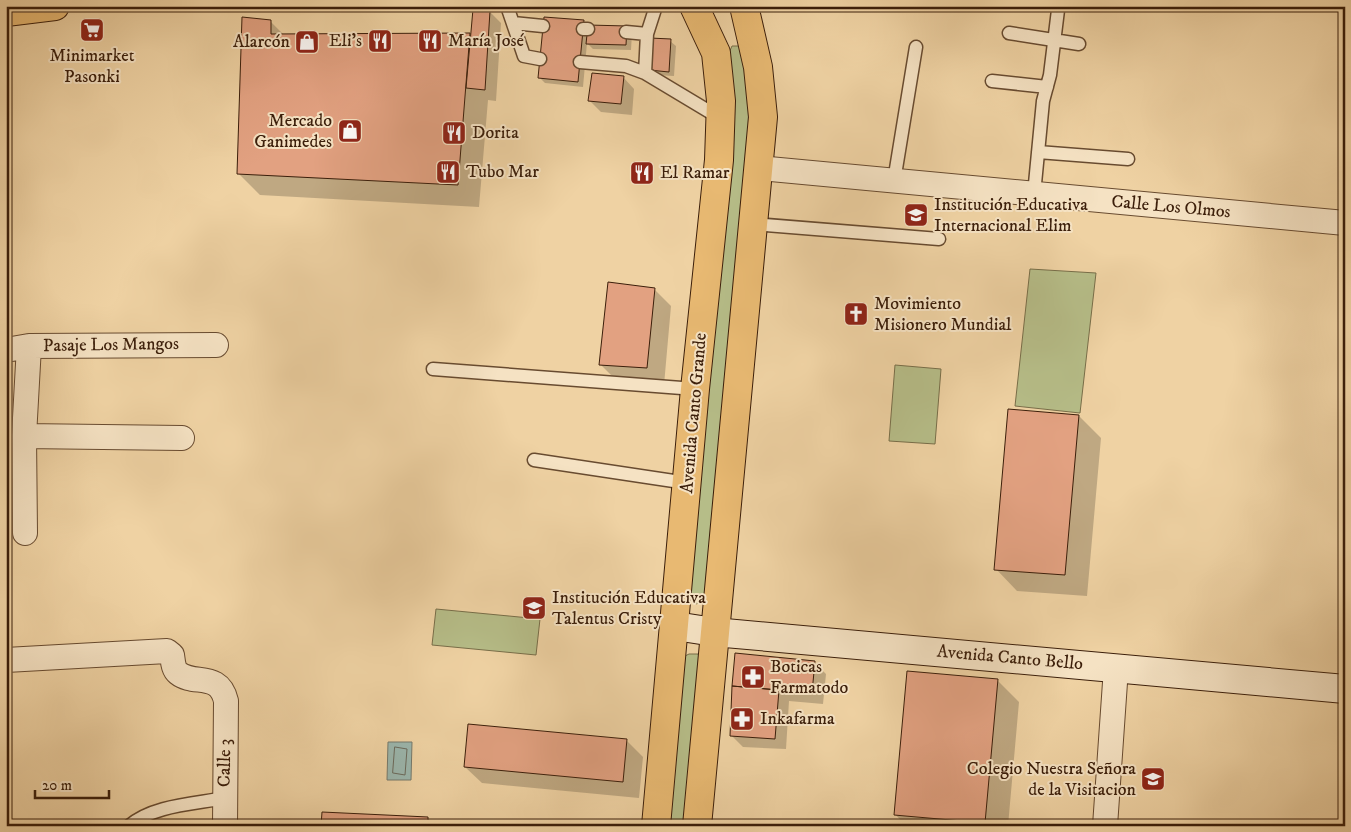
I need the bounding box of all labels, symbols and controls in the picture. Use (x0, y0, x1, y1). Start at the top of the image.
supermarket icon: Minimarket Pasonki (79, 17, 105, 43)
restaurant icon: Eli's (367, 28, 393, 54)
restaurant icon: María José (417, 28, 443, 54)
shop icon: Alarcón (294, 29, 320, 55)
place label: Eli's (329, 30, 362, 52)
place label: María José (448, 30, 525, 52)
place label: Alarcón (233, 31, 291, 53)
place label: Minimarket Pasonki (50, 45, 135, 88)
place label: Mercado Ganimedes (254, 110, 332, 153)
shop icon: Mercado Ganimedes (337, 118, 363, 144)
restaurant icon: Dorita (441, 120, 467, 146)
place label: Dorita (472, 122, 519, 144)
restaurant icon: Tubo Mar (435, 159, 461, 185)
restaurant icon: El Ramar (629, 160, 655, 186)
place label: Tubo Mar (466, 161, 539, 183)
place label: El Ramar (660, 162, 730, 184)
street label: Calle Los Olmos (1111, 191, 1231, 223)
place label: Institución Educativa Internacional Elim (934, 194, 1088, 237)
school or university icon: Institución Educativa Internacional Elim (903, 202, 929, 228)
place label: Movimiento Misionero Mundial (874, 293, 1012, 336)
church icon: Movimiento Misionero Mundial (843, 301, 869, 327)
street label: Avenida Canto Grande (676, 332, 712, 494)
street label: Pasaje Los Mangos (43, 333, 179, 357)
place label: Institución Educativa Talentus Cristy (552, 587, 706, 630)
school or university icon: Institución Educativa Talentus Cristy (521, 595, 547, 621)
street label: Avenida Canto Bello (936, 641, 1084, 675)
place label: Boticas Farmatodo (770, 656, 849, 699)
pharmacy icon: Boticas Farmatodo (740, 664, 766, 690)
pharmacy icon: Inkafarma (729, 706, 755, 732)
place label: Inkafarma (760, 708, 835, 730)
street label: Calle 3 (214, 739, 236, 787)
place label: Colegio Nuestra Señora de la Visitacion (967, 758, 1137, 801)
school or university icon: Colegio Nuestra Señora de la Visitacion (1140, 766, 1166, 792)
scale bar (35, 767, 109, 799)
text: 20 m (42, 776, 72, 795)

